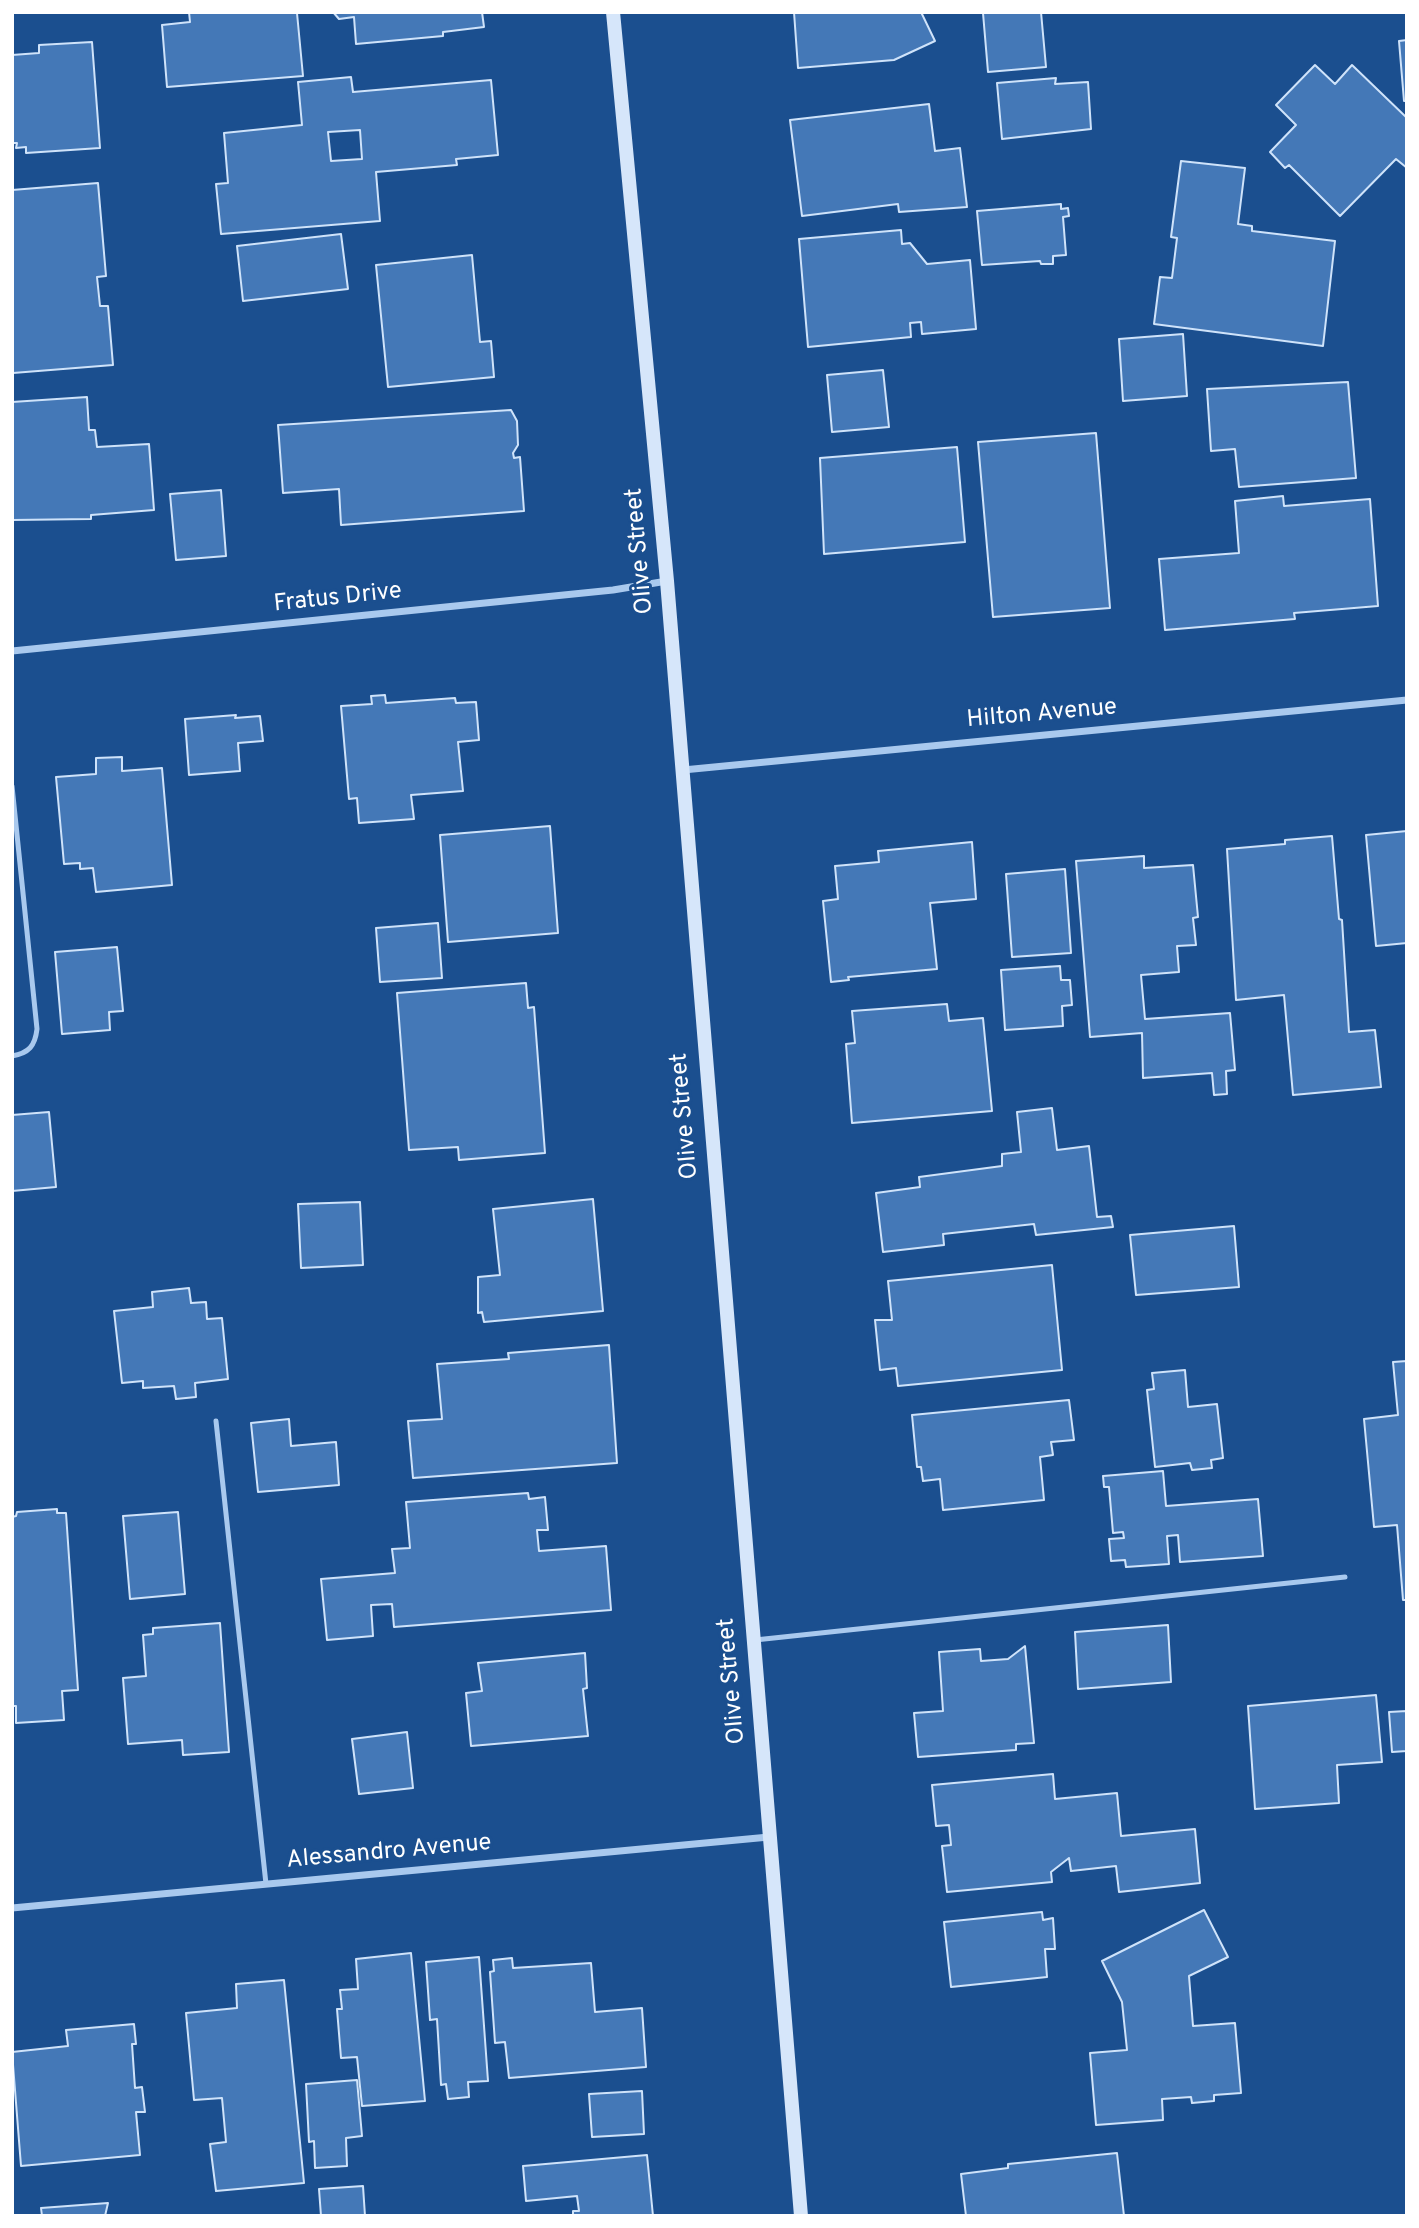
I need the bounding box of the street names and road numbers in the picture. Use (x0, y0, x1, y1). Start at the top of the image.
street label: Olive Street (621, 487, 661, 615)
street label: Fratus Drive (273, 578, 403, 620)
street label: Hilton Avenue (966, 694, 1118, 736)
street label: Olive Street (666, 1052, 706, 1180)
street label: Olive Street (713, 1617, 753, 1745)
street label: Alessandro Avenue (285, 1830, 493, 1876)

